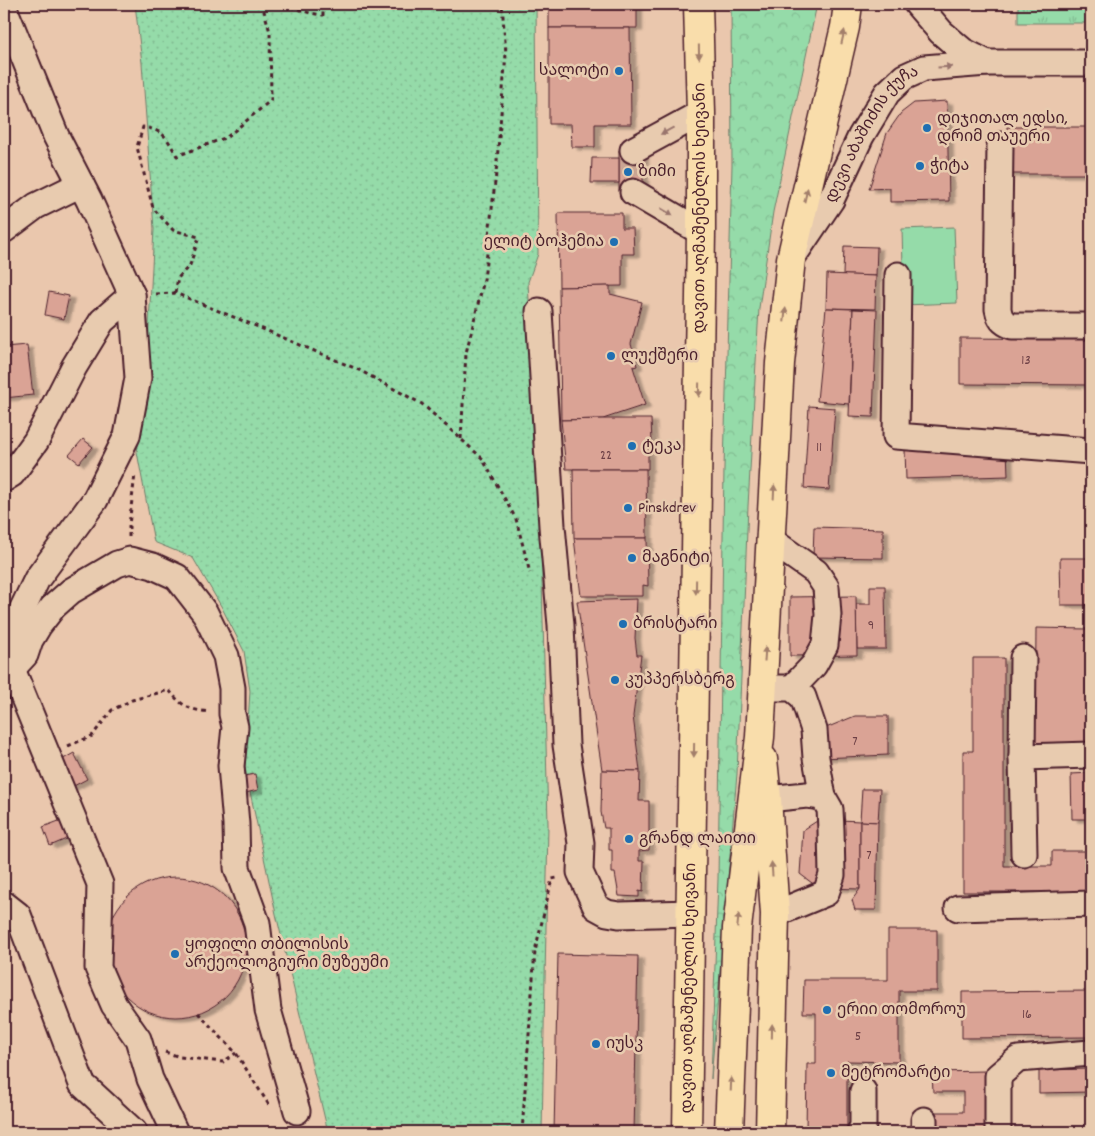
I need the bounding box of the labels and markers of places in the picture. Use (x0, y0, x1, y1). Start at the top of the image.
place label: სალოტი (539, 60, 609, 83)
marker: სალოტი (613, 65, 625, 77)
place label: დიჯითალ ედსი, დრიმ თაუერი (937, 108, 1068, 149)
marker: დიჯითალ ედსი, დრიმ თაუერი (921, 122, 933, 134)
place label: ჭიტა (930, 155, 969, 178)
marker: ჭიტა (914, 160, 926, 172)
place label: ზიმი (638, 161, 676, 184)
marker: ზიმი (622, 166, 634, 178)
place label: ელიტ ბოჰემია (484, 231, 604, 254)
marker: ელიტ ბოჰემია (608, 236, 620, 248)
place label: ლუქშერი (621, 345, 698, 368)
marker: ლუქშერი (605, 350, 617, 362)
place label: ტეკა (642, 435, 682, 458)
marker: ტეკა (626, 440, 638, 452)
place label: Pinskdrev (638, 497, 696, 520)
marker: Pinskdrev (622, 502, 634, 514)
place label: მაგნიტი (642, 547, 710, 570)
marker: მაგნიტი (626, 552, 638, 564)
place label: ბრისტარი (633, 613, 717, 636)
marker: ბრისტარი (617, 618, 629, 630)
place label: კუპპერსბერგ (625, 669, 735, 692)
marker: კუპპერსბერგ (609, 674, 621, 686)
place label: გრანდ ლაითი (639, 828, 756, 851)
marker: გრანდ ლაითი (623, 833, 635, 845)
place label: ყოფილი თბილისის არქეოლოგიური მუზეუმი (185, 934, 389, 975)
marker: ყოფილი თბილისის არქეოლოგიური მუზეუმი (169, 948, 181, 960)
place label: ერიი თომოროუ (837, 999, 966, 1022)
marker: ერიი თომოროუ (821, 1004, 833, 1016)
place label: იუსკ (606, 1033, 643, 1056)
marker: იუსკ (590, 1038, 602, 1050)
place label: მეტრომარტი (841, 1062, 951, 1085)
marker: მეტრომარტი (825, 1067, 837, 1079)

